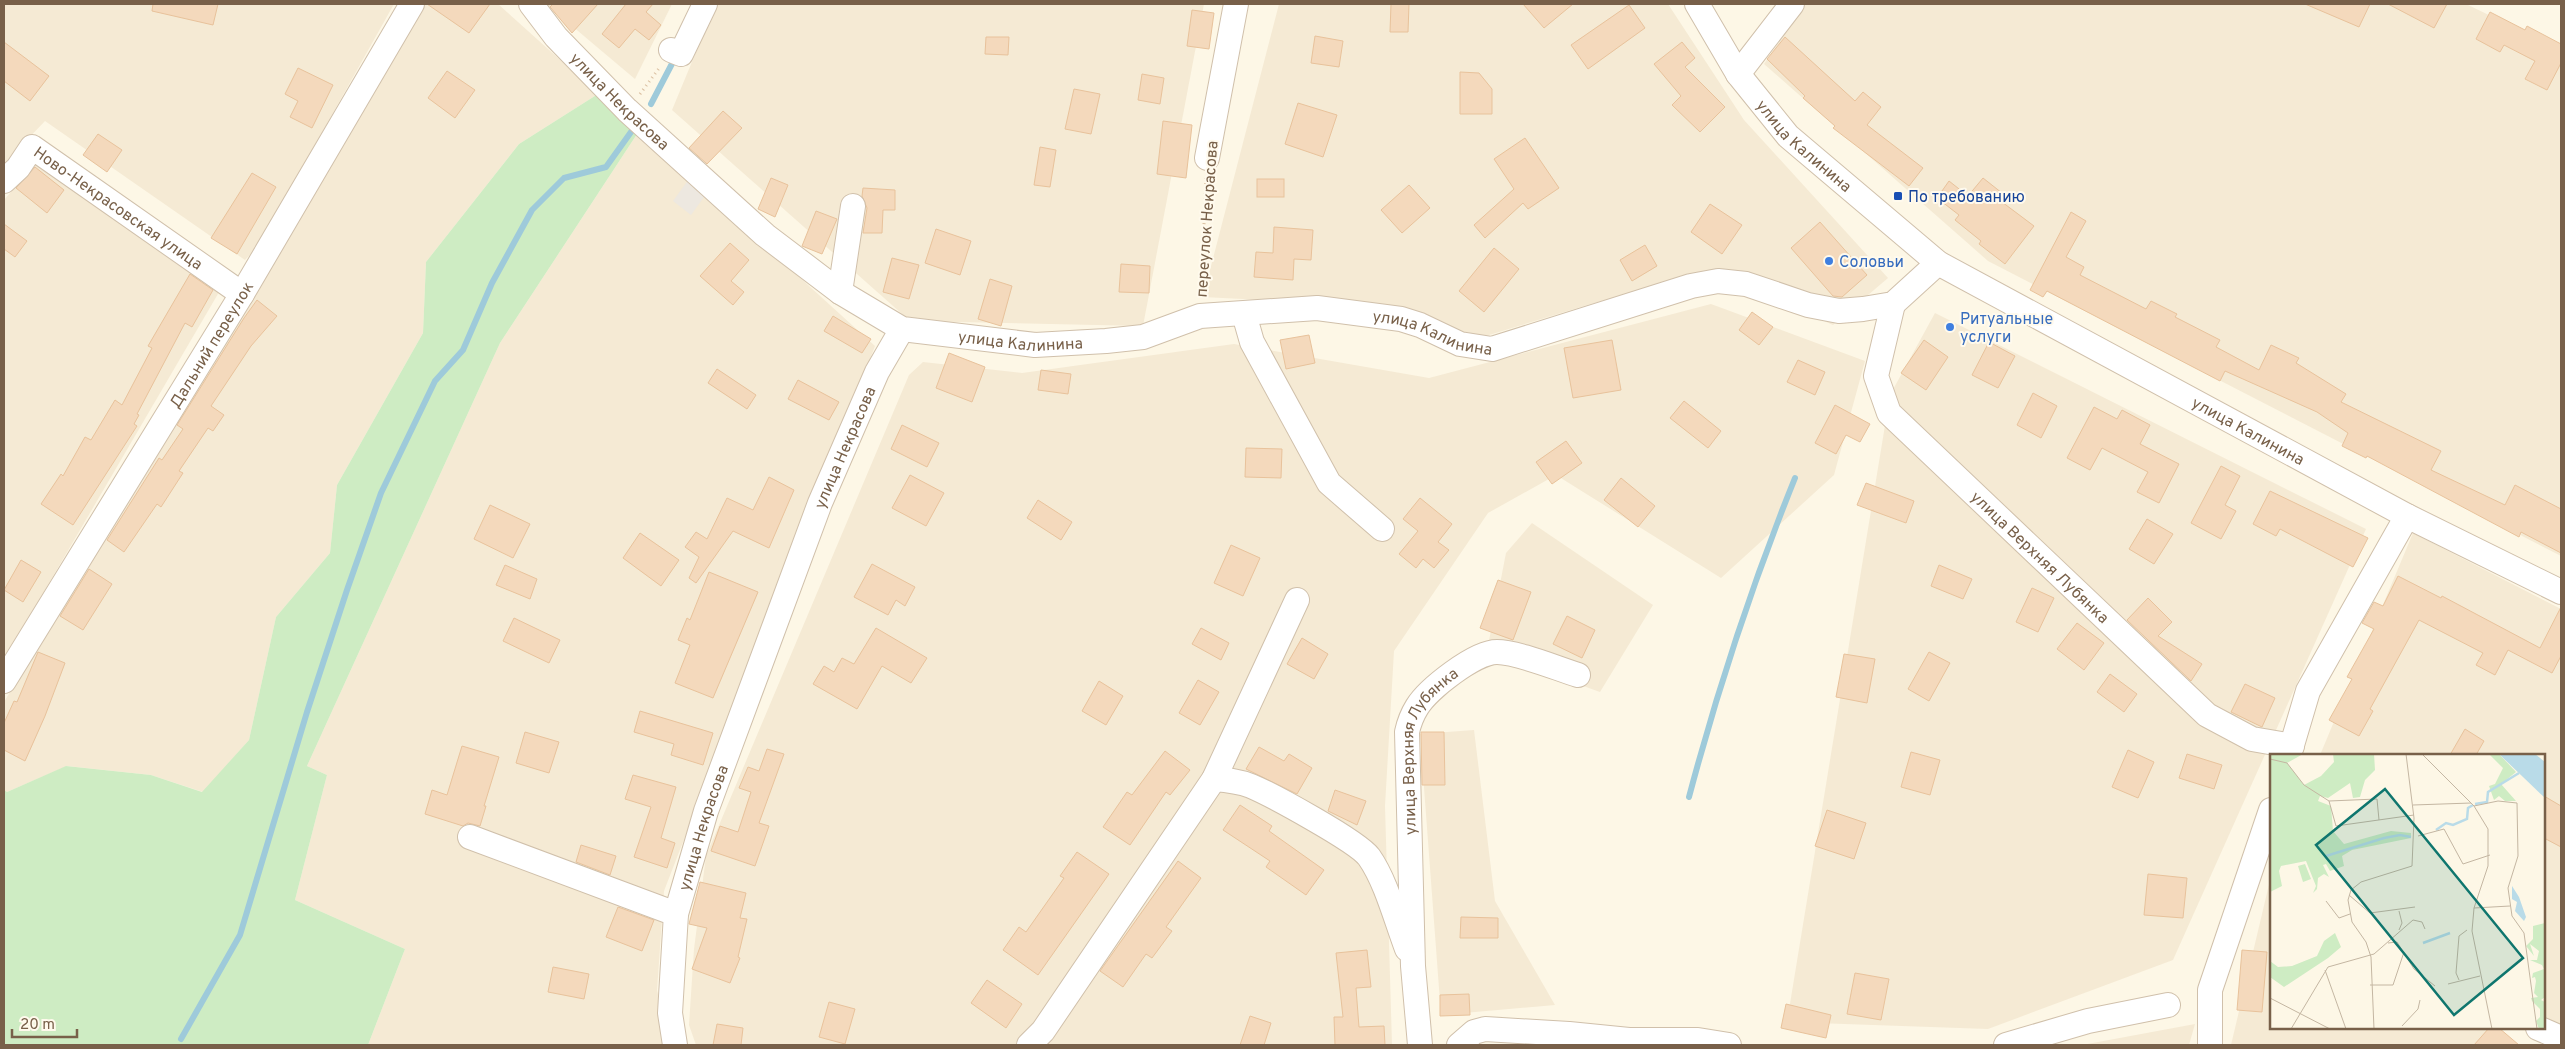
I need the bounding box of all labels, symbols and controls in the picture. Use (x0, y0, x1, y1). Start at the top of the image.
street label: улица Некрасова (565, 49, 673, 155)
street label: улица Калинина (1751, 96, 1855, 197)
street label: переулок Некрасова (1193, 140, 1223, 298)
street label: Ново-Некрасовская улица (29, 143, 206, 275)
place label: По требованию (1908, 188, 2025, 208)
marker: По требованию (1892, 190, 1904, 202)
place label: Соловьи (1839, 253, 1904, 273)
marker: Соловьи (1823, 255, 1835, 267)
street label: Дальний переулок (166, 279, 259, 413)
street label: улица Калинина (1371, 307, 1493, 361)
place label: Ритуальные услуги (1960, 310, 2053, 348)
marker: Ритуальные услуги (1944, 321, 1956, 333)
street label: улица Калинина (957, 328, 1083, 357)
street label: улица Некрасова (811, 384, 881, 512)
street label: улица Калинина (2188, 394, 2307, 471)
street label: улица Верхняя Лубянка (1966, 488, 2112, 629)
street label: улица Верхняя Лубянка (1399, 664, 1463, 835)
inset map (2270, 754, 2545, 1029)
street label: улица Некрасова (675, 762, 734, 894)
scale bar (12, 1006, 78, 1038)
text: 20 m (20, 1016, 55, 1035)

